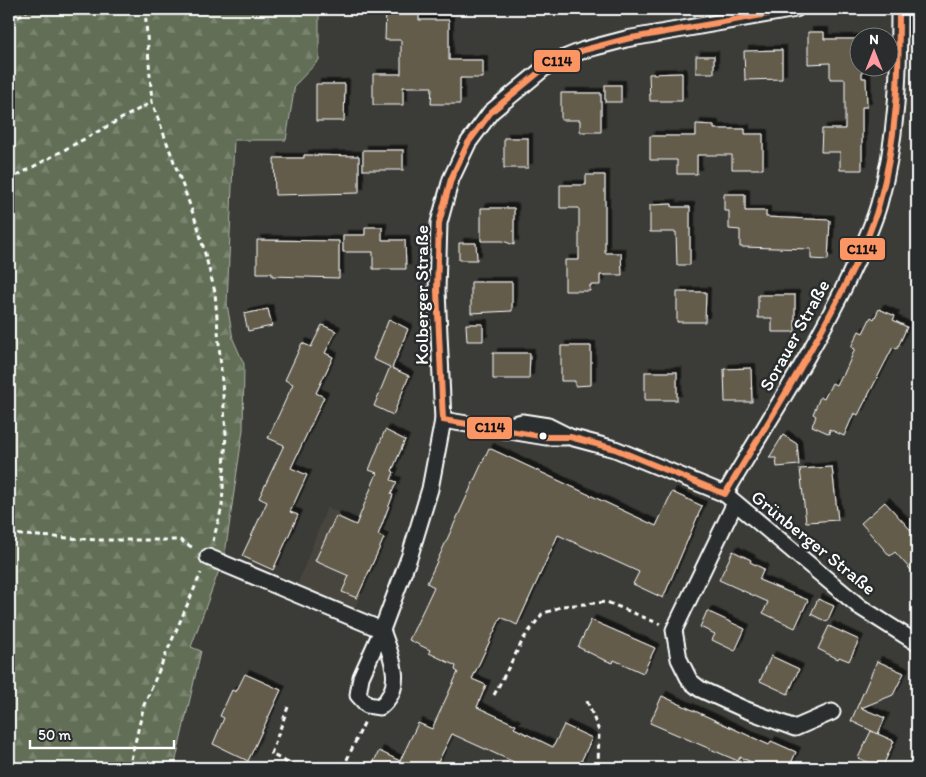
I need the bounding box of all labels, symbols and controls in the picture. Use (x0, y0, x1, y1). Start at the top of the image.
north arrow (848, 28, 898, 78)
text: N (869, 31, 879, 48)
line badge: C114 (533, 49, 581, 73)
text: C114 (542, 53, 573, 70)
street label: Kolberger Straße (410, 225, 433, 365)
line badge: C114 (839, 237, 886, 261)
text: C114 (847, 241, 878, 258)
street label: Sorauer Straße (754, 275, 835, 395)
line badge: C114 (466, 416, 513, 440)
text: C114 (475, 419, 506, 436)
unlabelled marker (538, 431, 548, 441)
street label: Grünberger Straße (747, 485, 881, 600)
scale bar (30, 717, 174, 749)
text: 50 m (38, 726, 71, 744)

